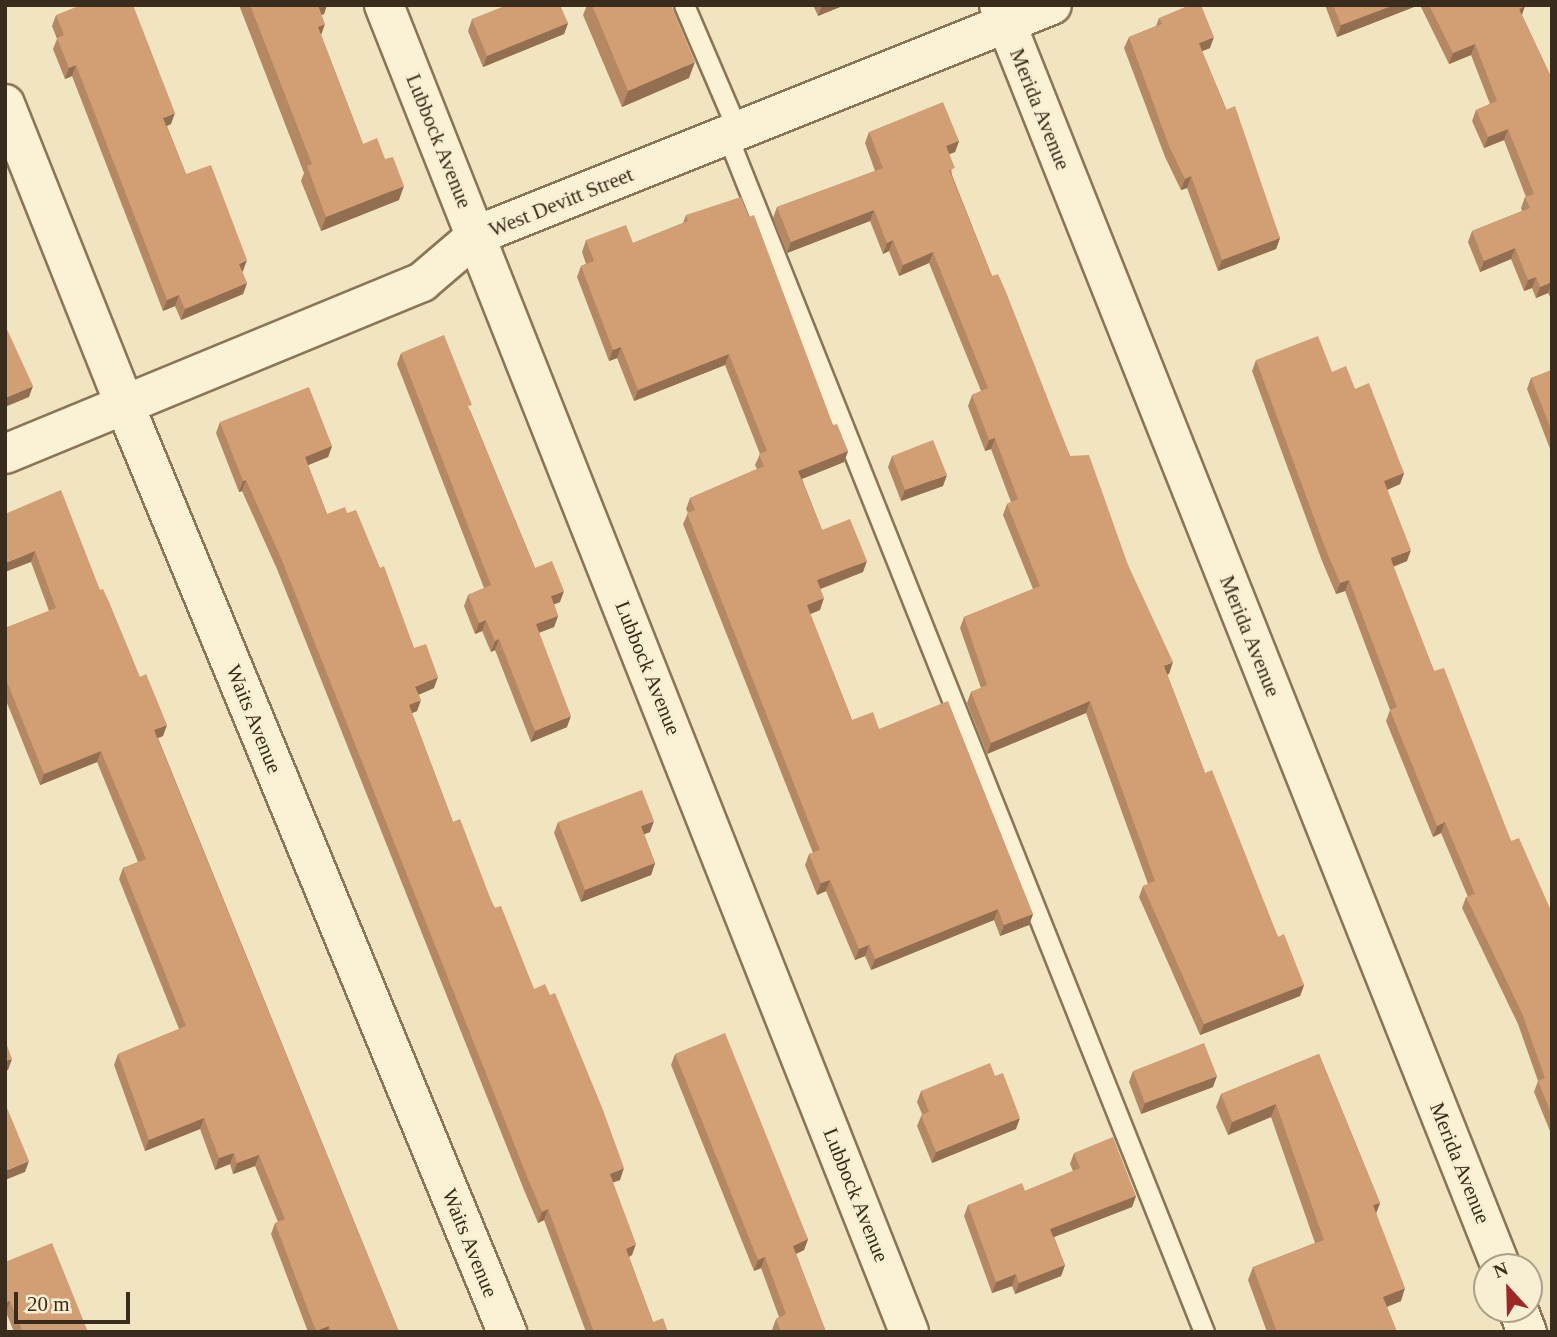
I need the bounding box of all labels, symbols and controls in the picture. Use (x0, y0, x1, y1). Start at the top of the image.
street label: Merida Avenue (1004, 44, 1076, 174)
street label: Lubbock Avenue (400, 70, 478, 212)
street label: West Devitt Street (485, 162, 637, 242)
street label: Merida Avenue (1214, 571, 1286, 701)
street label: Lubbock Avenue (609, 597, 687, 739)
street label: Waits Avenue (221, 660, 287, 778)
street label: Merida Avenue (1424, 1098, 1496, 1228)
street label: Lubbock Avenue (817, 1124, 895, 1266)
street label: Waits Avenue (437, 1184, 503, 1302)
north arrow (1473, 1253, 1543, 1323)
text: N (1490, 1258, 1511, 1282)
scale bar (18, 1278, 133, 1322)
text: 20 m (27, 1292, 70, 1316)

